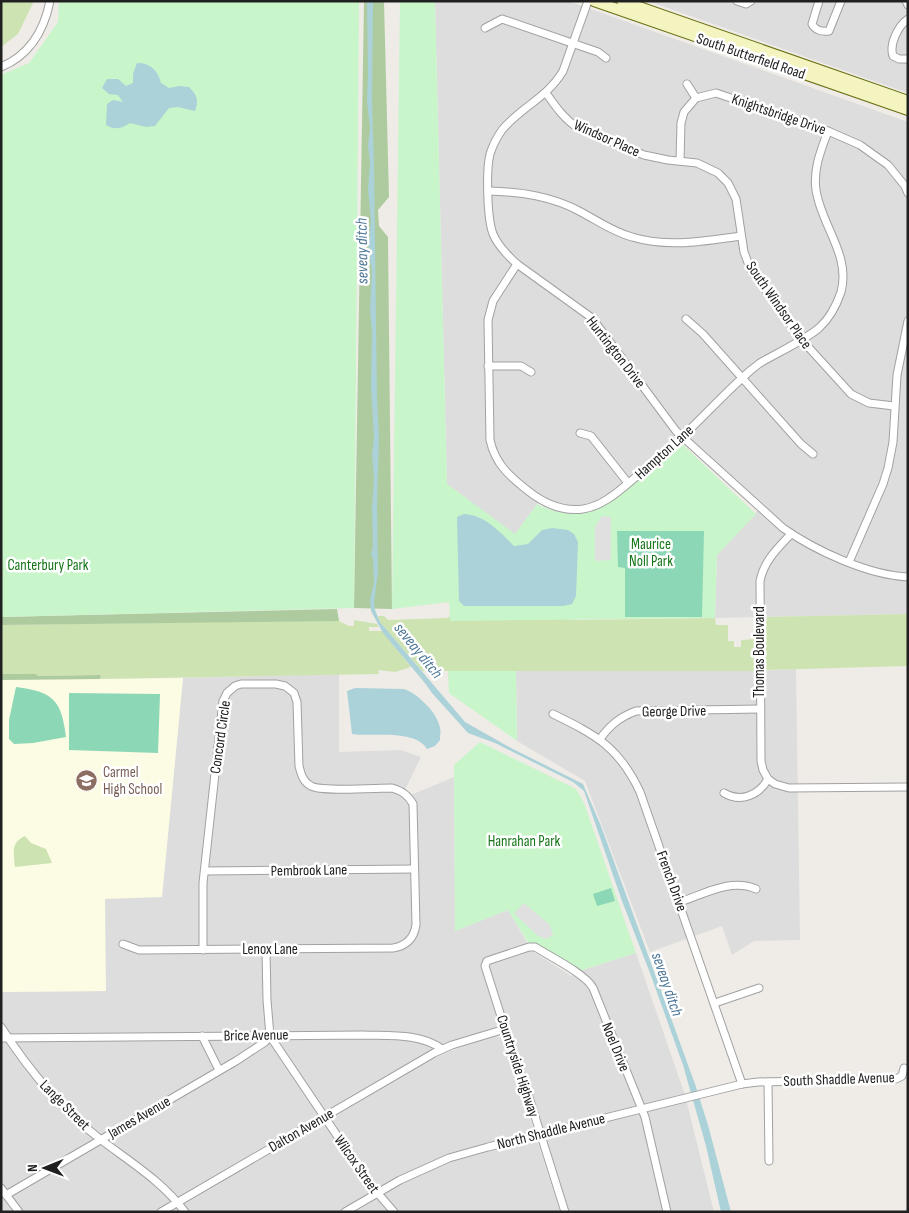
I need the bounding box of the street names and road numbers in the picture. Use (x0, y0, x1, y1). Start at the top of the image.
street label: South Butterfield Road (694, 29, 808, 84)
street label: Knightsbridge Drive (729, 89, 828, 139)
street label: Windsor Place (571, 115, 643, 161)
street label: South Windsor Place (741, 258, 816, 353)
street label: Huntington Drive (582, 313, 650, 392)
street label: Hampton Lane (631, 421, 698, 484)
street label: Thomas Boulevard (750, 606, 769, 698)
street label: Concord Circle (206, 699, 235, 775)
street label: George Drive (642, 701, 706, 722)
street label: French Drive (652, 848, 691, 914)
street label: Pembrook Lane (271, 860, 347, 881)
street label: Lenox Lane (242, 940, 298, 959)
street label: Countryside Highway (492, 1013, 543, 1120)
street label: Noel Drive (597, 1020, 634, 1075)
street label: Brice Avenue (223, 1025, 289, 1046)
street label: South Shaddle Avenue (783, 1068, 895, 1091)
street label: Lange Street (35, 1076, 94, 1135)
street label: James Avenue (104, 1092, 174, 1143)
street label: Dalton Avenue (265, 1104, 337, 1157)
street label: North Shaddle Avenue (495, 1109, 607, 1154)
street label: Wilcox Street (330, 1131, 384, 1198)

